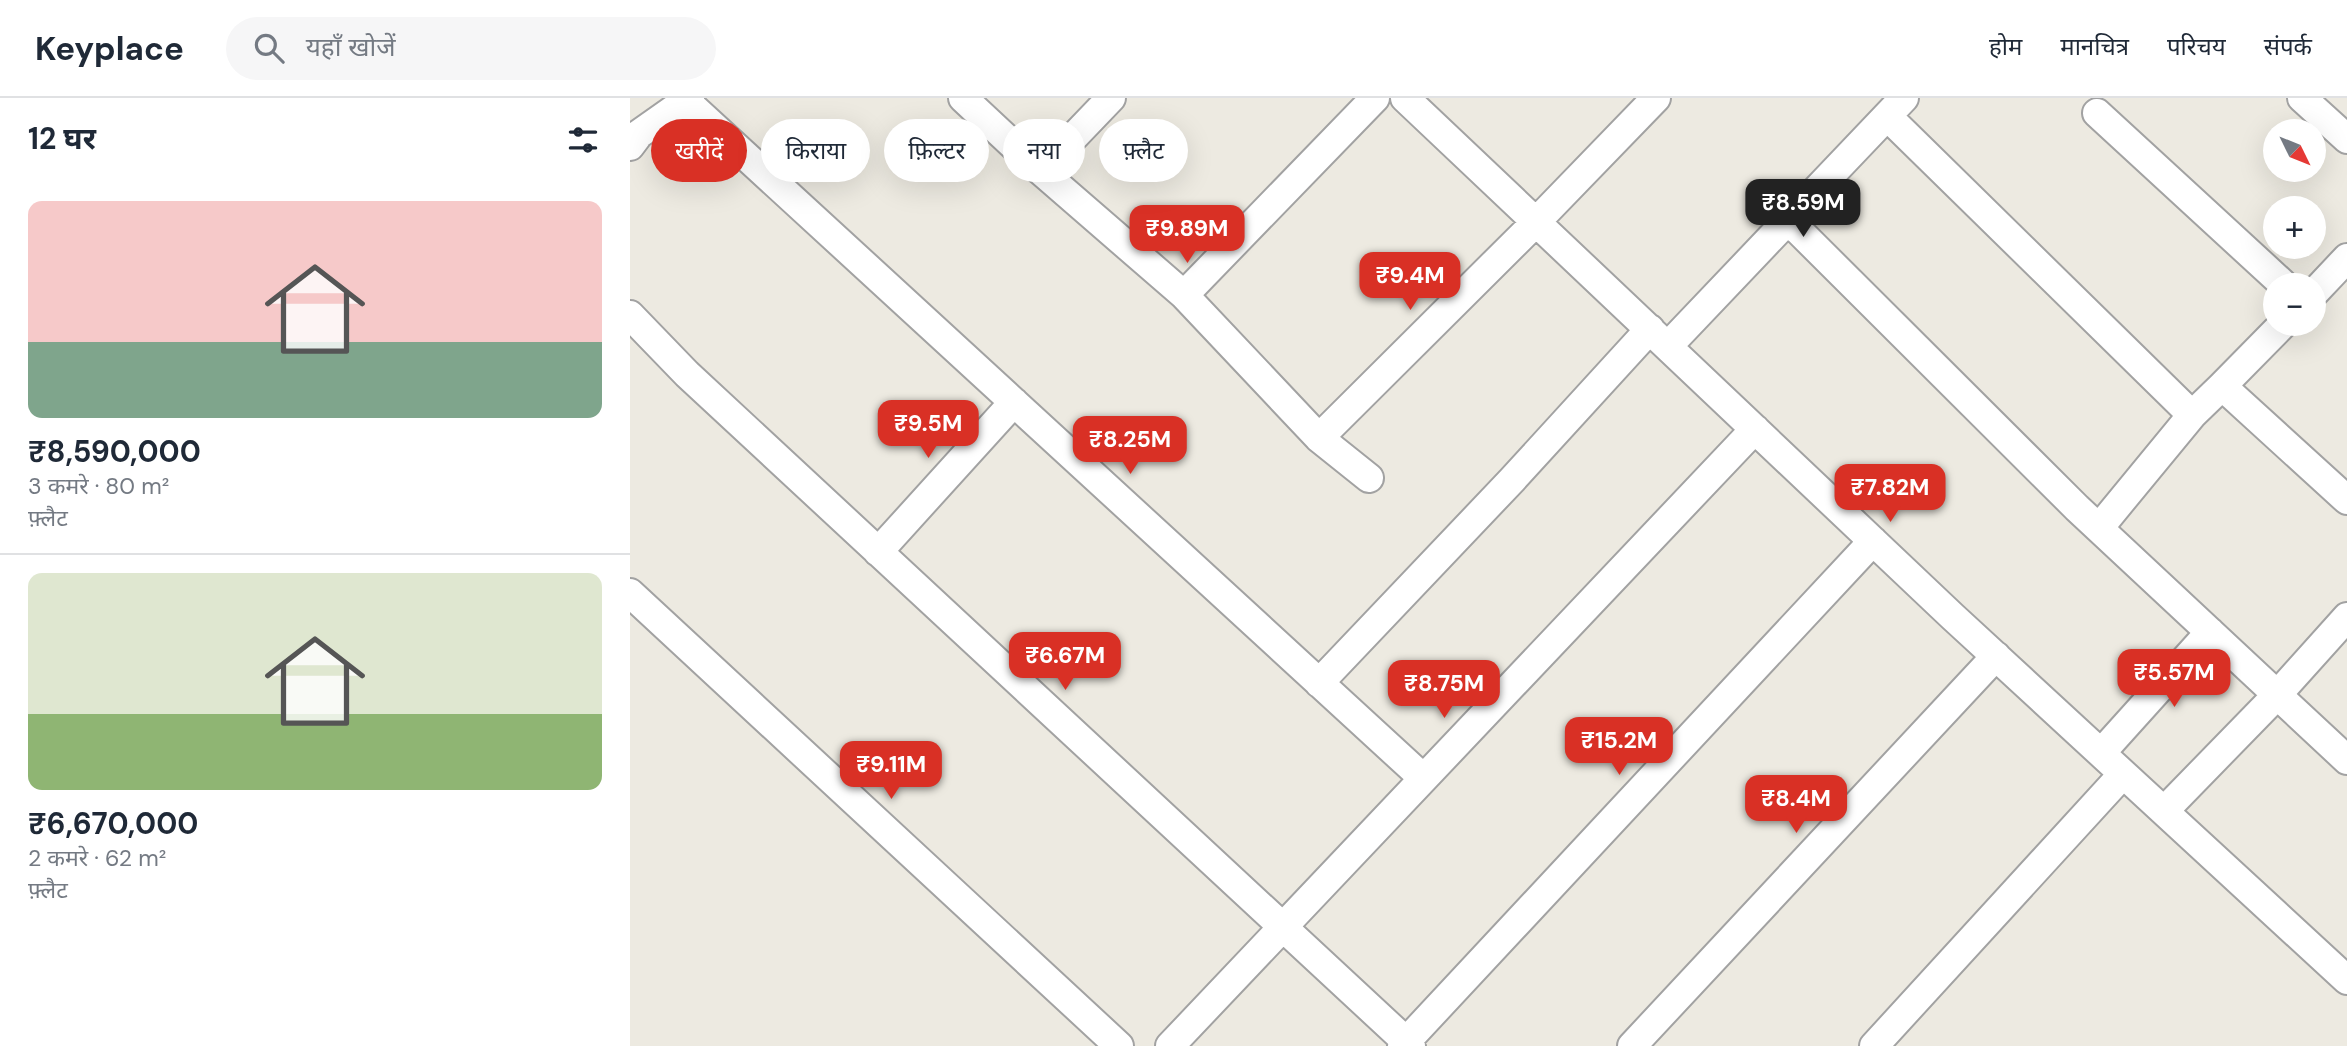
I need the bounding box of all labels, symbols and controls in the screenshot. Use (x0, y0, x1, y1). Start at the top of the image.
search box (226, 17, 716, 80)
text: Keyplace (35, 27, 184, 70)
icon: search (250, 29, 288, 67)
text: यहाँ खोजें (306, 30, 396, 64)
text: होम (1989, 31, 2022, 62)
text: मानचित्र (2060, 31, 2129, 62)
text: परिचय (2167, 31, 2226, 62)
text: संपर्क (2264, 31, 2312, 62)
text: 12 घर (28, 119, 96, 158)
chip: खरीदें (651, 119, 747, 182)
chip: किराया (761, 119, 870, 182)
chip: फ़िल्टर (884, 119, 989, 182)
chip: नया (1003, 119, 1085, 182)
chip: फ़्लैट (1099, 119, 1188, 182)
north arrow (2263, 119, 2326, 182)
map controls (2263, 119, 2326, 336)
icon: filters (564, 121, 602, 159)
pin: ₹8.59M (1746, 180, 1860, 239)
text: ₹8.59M (1761, 187, 1845, 217)
button: + (2263, 196, 2326, 259)
pin: ₹9.89M (1130, 206, 1244, 265)
text: ₹9.89M (1146, 213, 1228, 243)
icon: home (252, 246, 378, 372)
pin: ₹9.4M (1361, 252, 1459, 312)
text: ₹9.4M (1375, 260, 1445, 290)
button: − (2263, 273, 2326, 336)
pin: ₹9.5M (879, 400, 977, 460)
text: ₹9.5M (894, 408, 962, 438)
pin: ₹8.25M (1073, 416, 1187, 476)
text: ₹8.25M (1089, 424, 1171, 454)
text: ₹8,590,000 (28, 432, 201, 471)
pin: ₹7.82M (1833, 464, 1947, 524)
text: 3 कमरे · 80 m² (28, 471, 169, 501)
text: ₹7.82M (1851, 472, 1929, 502)
text: फ़्लैट (28, 503, 68, 533)
icon: home (252, 618, 378, 744)
pin: ₹6.67M (1008, 632, 1122, 692)
text: ₹6.67M (1025, 640, 1105, 670)
pin: ₹5.57M (2117, 650, 2231, 709)
text: ₹5.57M (2133, 657, 2215, 687)
pin: ₹8.75M (1387, 660, 1501, 720)
text: ₹8.75M (1404, 668, 1484, 698)
pin: ₹15.2M (1562, 718, 1676, 777)
text: ₹15.2M (1581, 725, 1657, 755)
pin: ₹9.11M (834, 742, 948, 801)
text: ₹9.11M (856, 749, 926, 779)
pin: ₹8.4M (1747, 776, 1845, 835)
text: ₹8.4M (1761, 783, 1831, 813)
text: ₹6,670,000 (28, 804, 198, 843)
text: 2 कमरे · 62 m² (28, 843, 166, 873)
text: फ़्लैट (28, 875, 68, 905)

